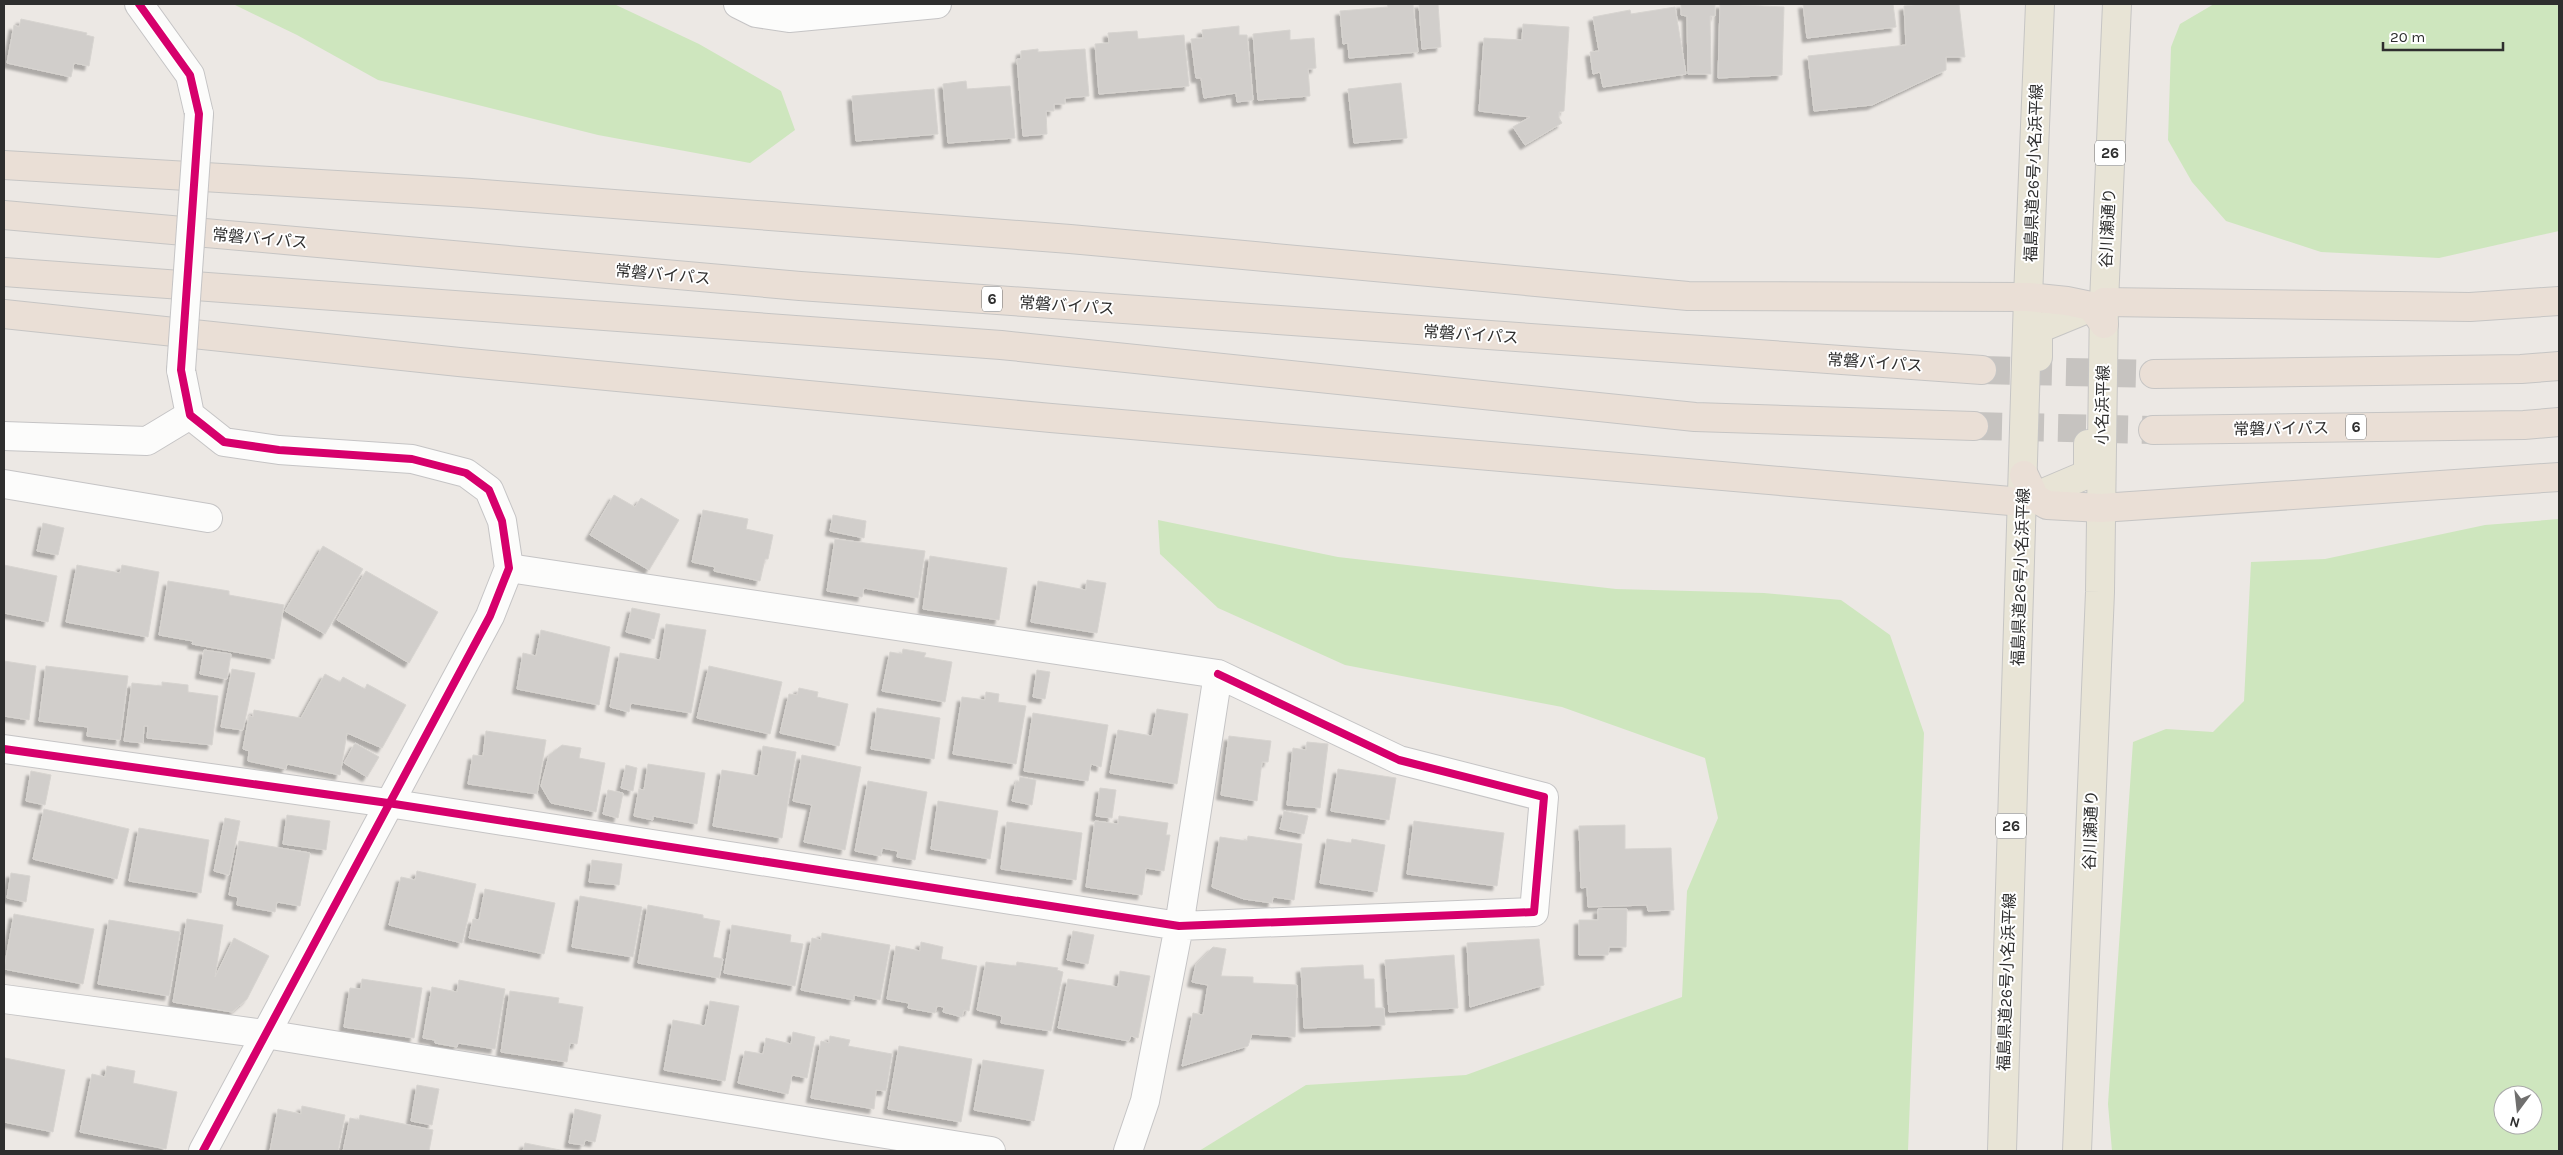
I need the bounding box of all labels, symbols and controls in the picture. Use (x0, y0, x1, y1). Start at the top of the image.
scale bar (2383, 20, 2503, 52)
text: 20 m (2390, 28, 2425, 46)
street label: 福島県道26号小名浜平線 (2021, 84, 2046, 263)
road number: 26 (2095, 140, 2125, 166)
street label: 谷川瀬通り (2096, 188, 2119, 268)
street label: 常磐バイパス (211, 225, 308, 252)
street label: 常磐バイパス (614, 261, 711, 288)
road number: 6 (982, 286, 1002, 312)
street label: 常磐バイパス (1019, 293, 1115, 318)
street label: 常磐バイパス (1423, 322, 1519, 347)
street label: 常磐バイパス (1827, 350, 1923, 375)
street label: 小名浜平線 (2092, 365, 2113, 445)
road number: 6 (2346, 414, 2366, 440)
street label: 常磐バイパス (2233, 418, 2329, 439)
street label: 福島県道26号小名浜平線 (2008, 488, 2033, 667)
street label: 谷川瀬通り (2080, 790, 2101, 870)
road number: 26 (1996, 814, 2026, 838)
street label: 福島県道26号小名浜平線 (1994, 893, 2019, 1072)
north arrow (2493, 1085, 2543, 1135)
text: N (2508, 1113, 2522, 1132)

